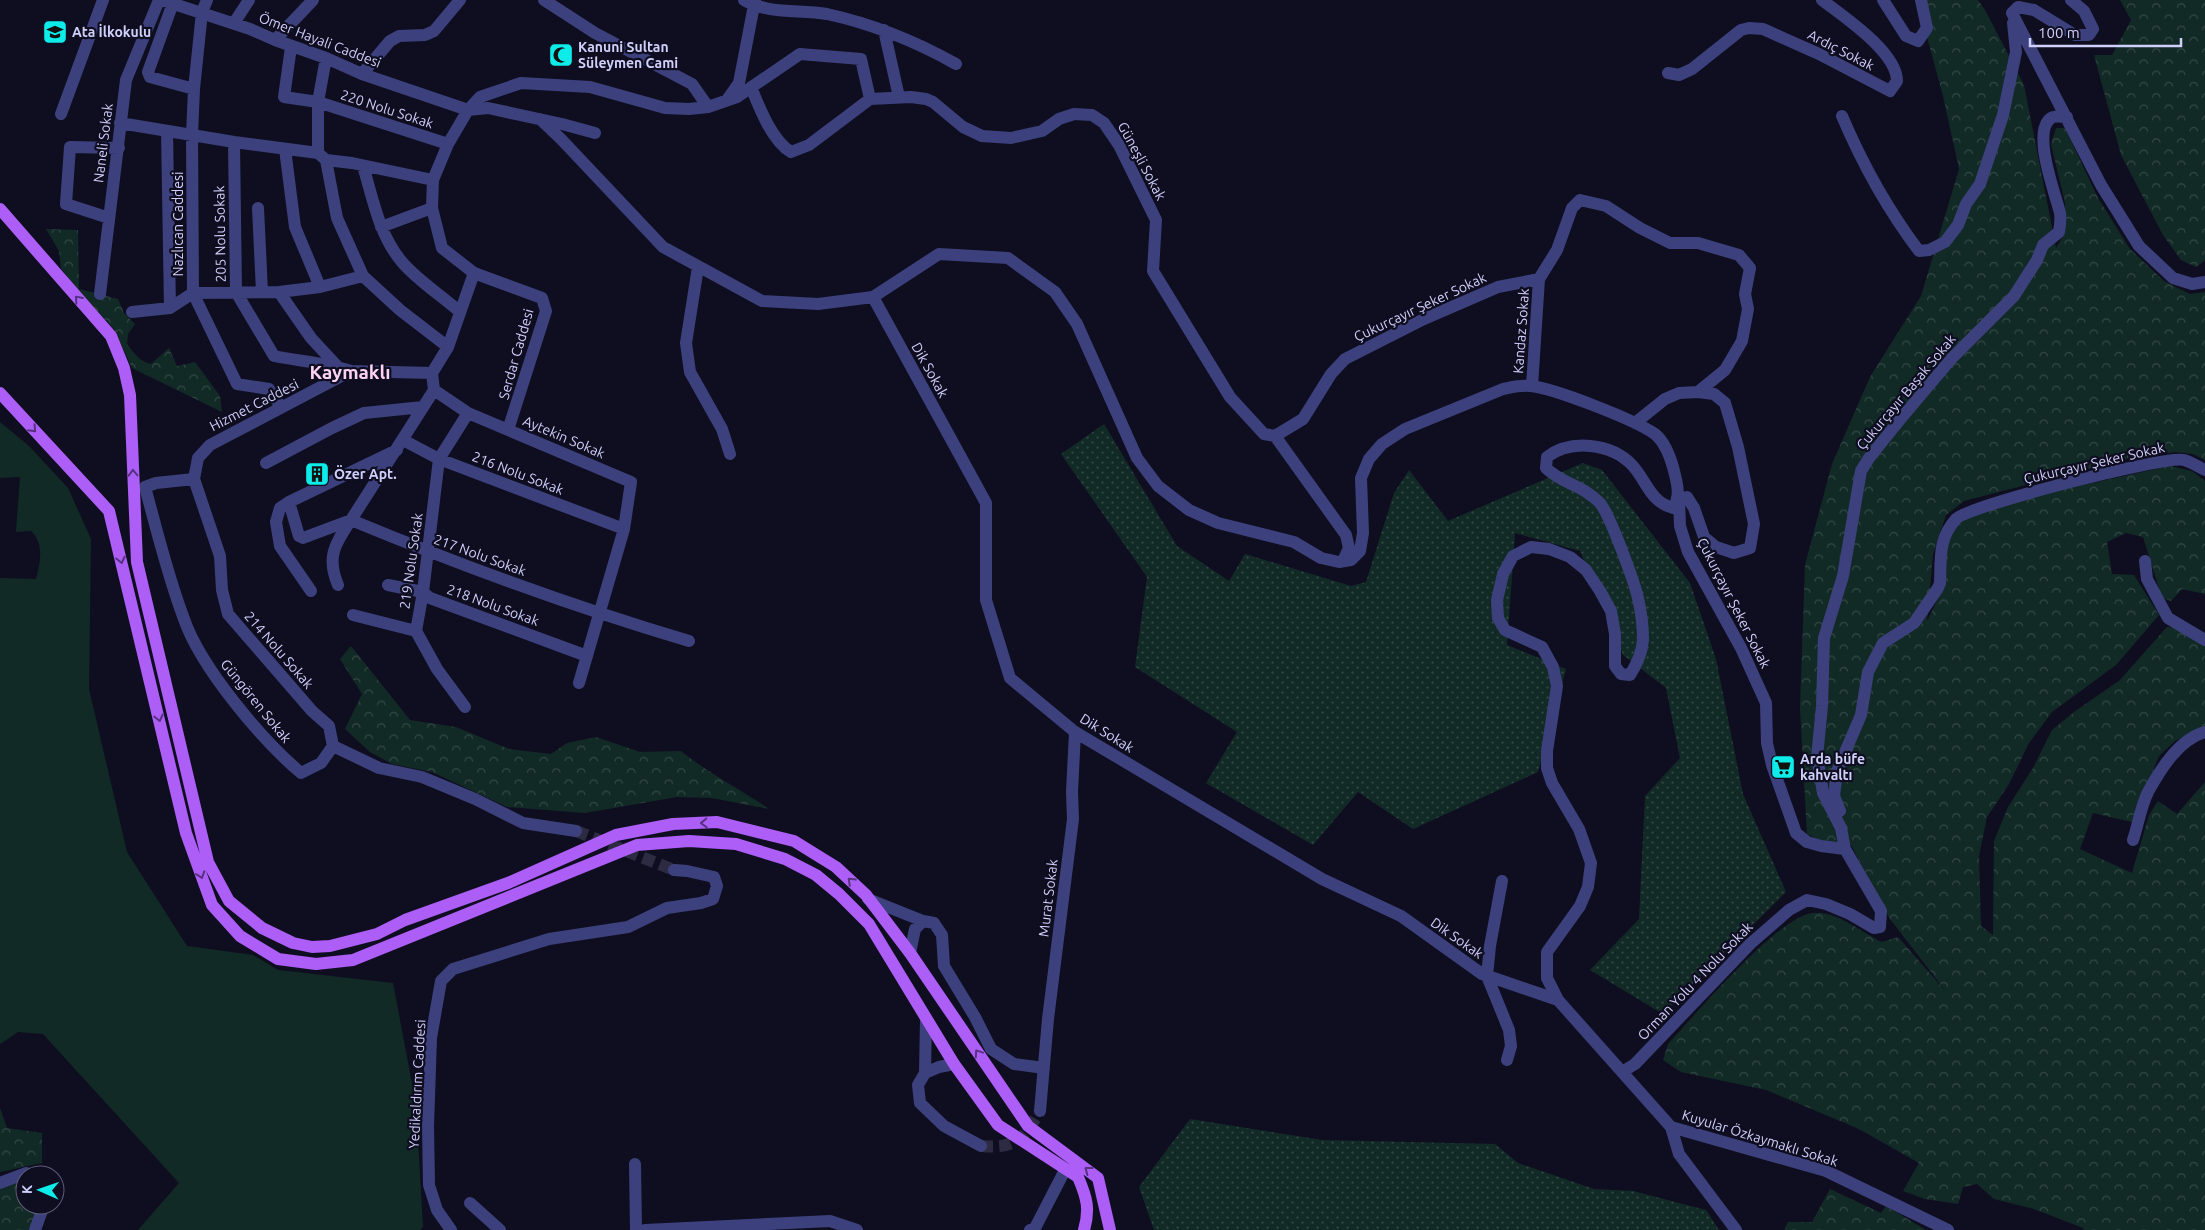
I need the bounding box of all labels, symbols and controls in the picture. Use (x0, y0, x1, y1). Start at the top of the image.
street label: Ömer Hayali Caddesi (257, 8, 384, 71)
scale bar (2030, 15, 2181, 47)
school or university icon: Ata İlkokulu (42, 19, 68, 45)
place label: Ata İlkokulu (72, 23, 151, 40)
text: 100 m (2038, 24, 2080, 41)
street label: Ardıç Sokak (1805, 26, 1877, 74)
place label: Kanuni Sultan Süleymen Cami (578, 39, 678, 71)
mosque icon: Kanuni Sultan Süleymen Cami (548, 42, 574, 68)
street label: 220 Nolu Sokak (338, 86, 436, 132)
street label: Naneli Sokak (90, 102, 116, 184)
street label: Güneşli Sokak (1115, 119, 1169, 203)
street label: Nazlıcan Caddesi (170, 172, 186, 276)
street label: 205 Nolu Sokak (211, 185, 229, 283)
street label: Çukurçayır Şeker Sokak (1351, 269, 1489, 345)
street label: Kandaz Sokak (1510, 288, 1532, 374)
one-way arrow (76, 296, 84, 305)
street label: Serdar Caddesi (495, 307, 537, 401)
street label: Çukurçayır Başak Sokak (1853, 331, 1959, 453)
street label: Dik Sokak (908, 340, 952, 400)
district label: Kaymaklı (309, 361, 391, 383)
street label: Hizmet Caddesi (207, 376, 301, 434)
street label: Aytekin Sokak (521, 413, 607, 461)
one-way arrow (27, 423, 36, 432)
street label: Çukurçayır Şeker Sokak (2022, 439, 2166, 487)
street label: 216 Nolu Sokak (470, 448, 566, 498)
building icon: Özer Apt. (304, 461, 330, 487)
place label: Özer Apt. (334, 465, 397, 482)
one-way arrow (128, 469, 139, 477)
street label: 219 Nolu Sokak (396, 512, 426, 610)
street label: 217 Nolu Sokak (432, 531, 528, 579)
street label: Çukurçayır Şeker Sokak (1694, 535, 1774, 671)
one-way arrow (115, 555, 126, 564)
street label: 218 Nolu Sokak (445, 581, 541, 629)
street label: 214 Nolu Sokak (241, 608, 317, 692)
street label: Güngören Sokak (218, 656, 294, 746)
street label: Dik Sokak (1077, 710, 1137, 756)
one-way arrow (153, 713, 164, 722)
place label: Arda büfe kahvaltı (1800, 751, 1865, 783)
supermarket icon: Arda büfe kahvaltı (1770, 754, 1796, 780)
one-way arrow (700, 817, 708, 828)
street label: Murat Sokak (1035, 858, 1061, 938)
one-way arrow (195, 870, 205, 878)
one-way arrow (847, 878, 856, 887)
street label: Dik Sokak (1428, 914, 1486, 962)
street label: Orman Yolu 4 Nolu Sokak (1634, 919, 1756, 1043)
street label: Yedikaldırım Caddesi (406, 1019, 428, 1149)
one-way arrow (975, 1050, 985, 1059)
street label: Kuyular Özkaymaklı Sokak (1680, 1106, 1840, 1169)
north arrow (15, 1165, 65, 1215)
one-way arrow (1084, 1167, 1094, 1176)
text: K (19, 1184, 35, 1194)

